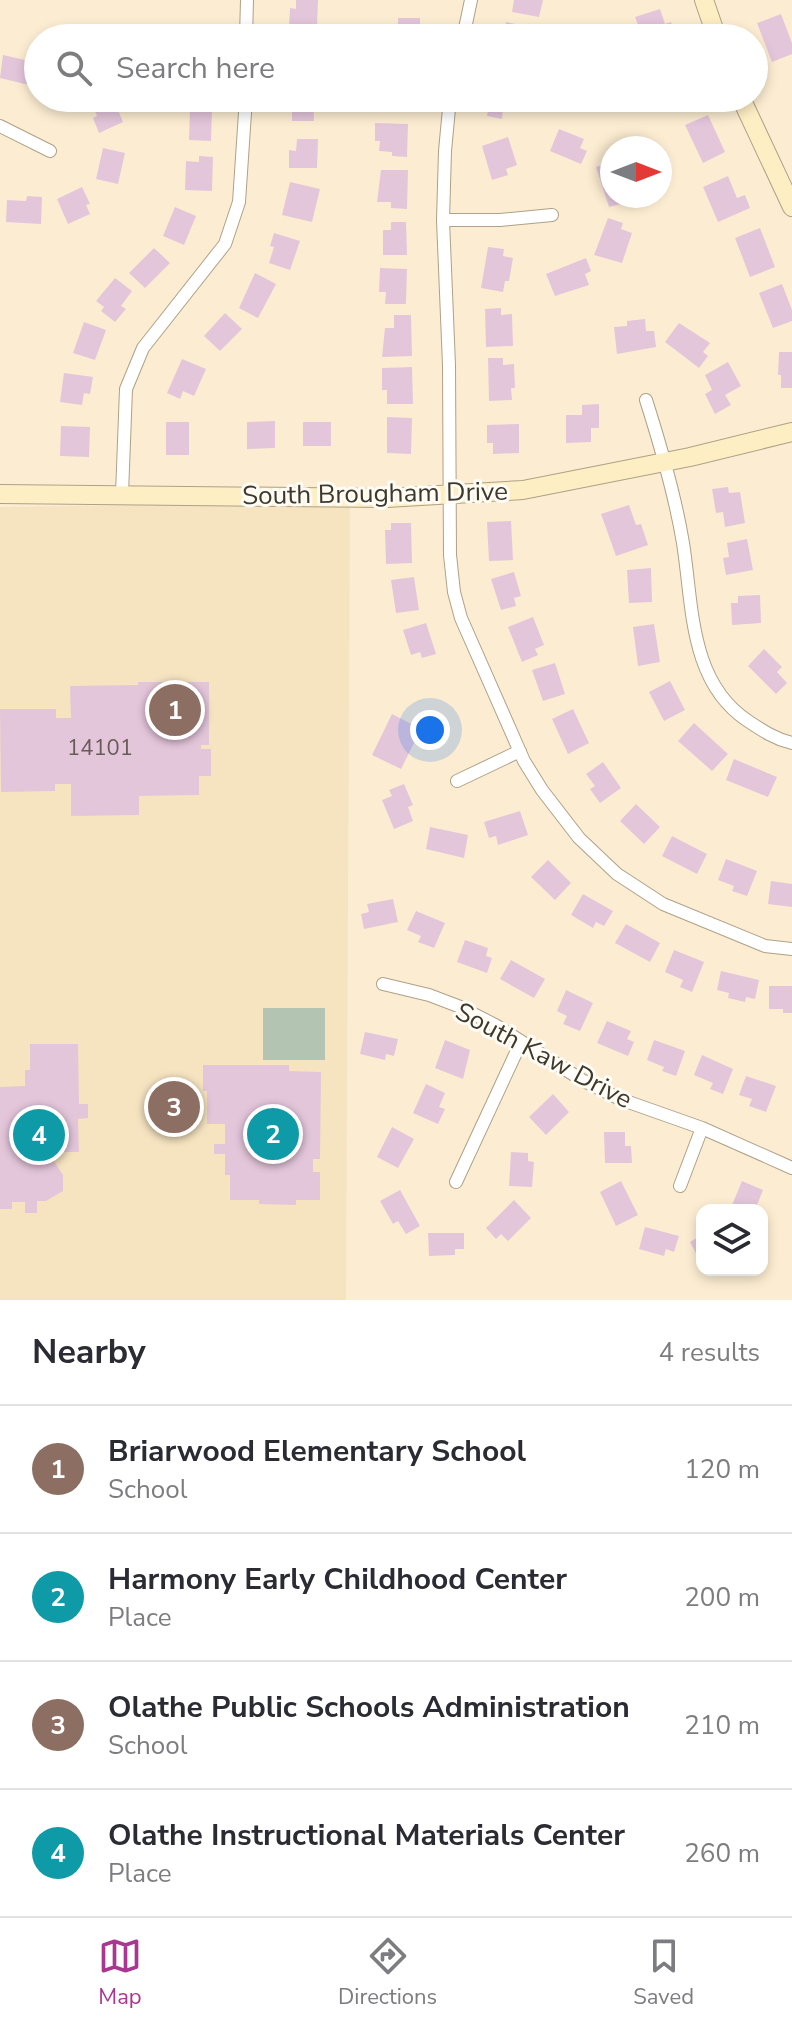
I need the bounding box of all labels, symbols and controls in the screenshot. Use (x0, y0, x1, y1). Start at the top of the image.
search box (24, 24, 768, 112)
icon: search (52, 46, 96, 90)
text: Search here (116, 48, 275, 89)
north arrow (600, 136, 672, 208)
street label: South Brougham Drive (242, 474, 508, 513)
pin: 1 (149, 680, 201, 740)
your location (410, 710, 450, 750)
house number: 14101 (67, 733, 133, 763)
street label: South Kaw Drive (449, 994, 638, 1117)
pin: 3 (148, 1077, 200, 1137)
pin: 2 (247, 1104, 299, 1164)
pin: 4 (13, 1105, 65, 1165)
map controls (696, 1204, 768, 1276)
button: layers (696, 1204, 768, 1276)
text: Nearby (32, 1329, 146, 1375)
text: 4 results (659, 1335, 760, 1370)
text: Briarwood Elementary School (108, 1431, 526, 1472)
text: 1 (50, 1452, 66, 1487)
text: 120 m (684, 1452, 760, 1487)
text: School (108, 1472, 187, 1507)
text: Harmony Early Childhood Center (108, 1559, 567, 1600)
text: 2 (50, 1580, 66, 1615)
text: 200 m (684, 1580, 760, 1615)
text: Place (108, 1600, 172, 1635)
text: Olathe Public Schools Administration (108, 1687, 630, 1728)
text: 3 (50, 1708, 66, 1743)
text: 210 m (684, 1708, 760, 1743)
text: School (108, 1728, 187, 1763)
text: Olathe Instructional Materials Center (108, 1815, 625, 1856)
text: 4 (50, 1836, 66, 1871)
text: 260 m (684, 1836, 760, 1871)
text: Place (108, 1856, 172, 1891)
tab: Map (98, 1934, 142, 2012)
tab: Directions (338, 1934, 437, 2012)
tab: Saved (633, 1934, 694, 2012)

